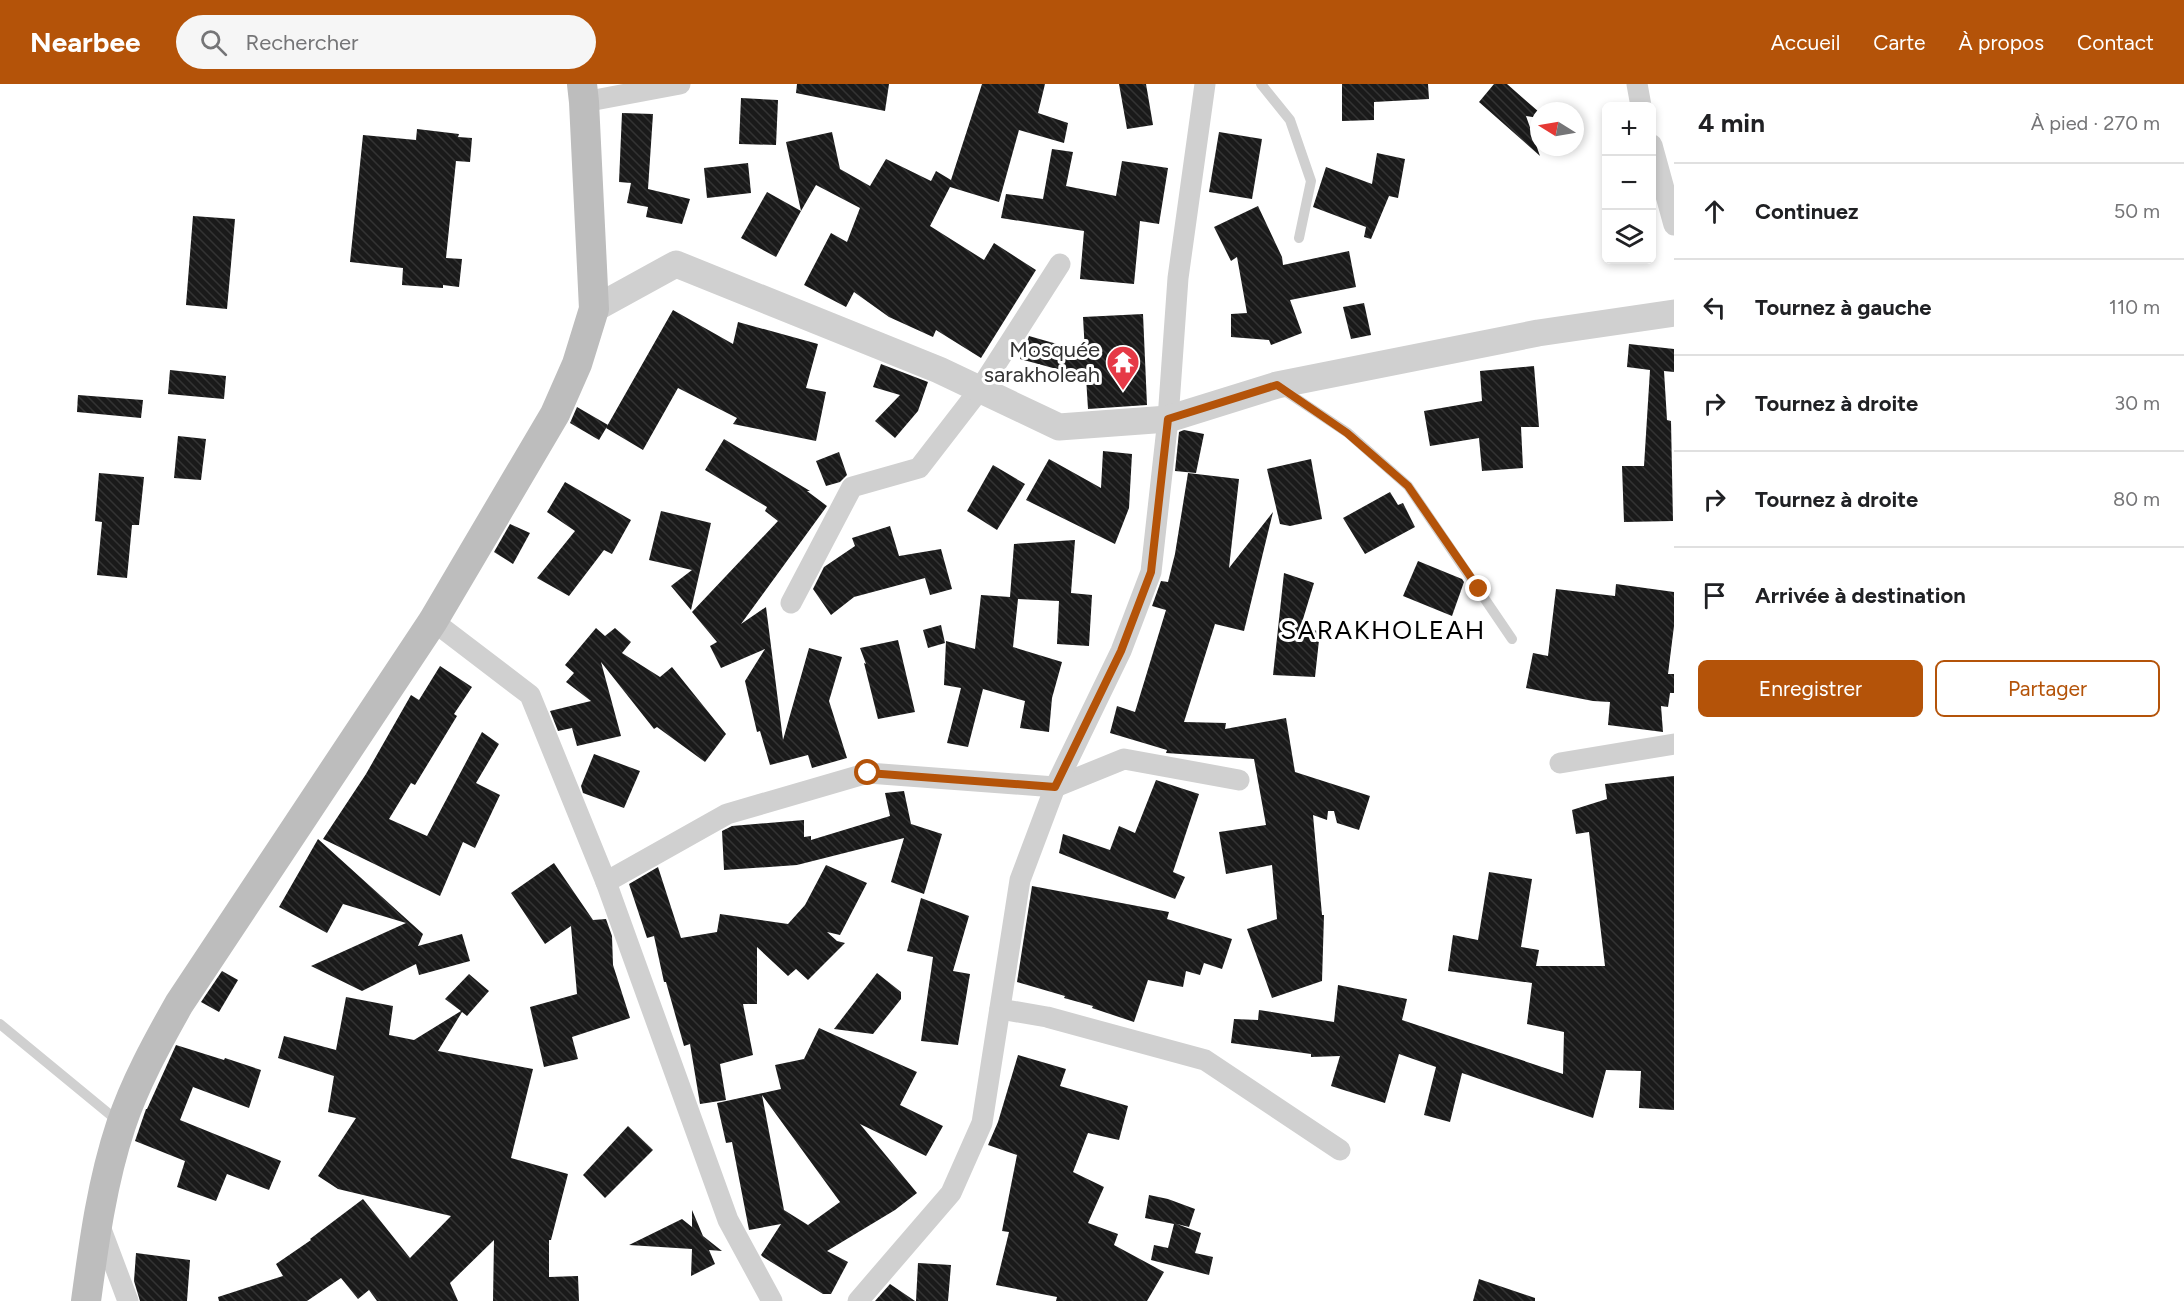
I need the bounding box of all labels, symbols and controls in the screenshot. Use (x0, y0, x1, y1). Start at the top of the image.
search box (176, 15, 596, 69)
text: Nearbee (30, 25, 140, 59)
icon: search (197, 26, 230, 59)
text: Rechercher (245, 29, 358, 56)
text: Accueil (1771, 30, 1840, 55)
text: Carte (1873, 30, 1926, 55)
text: À propos (1959, 30, 2044, 55)
text: Contact (2077, 30, 2154, 55)
north arrow (1530, 102, 1584, 156)
map controls (1602, 102, 1656, 264)
button: + (1602, 102, 1656, 156)
text: 4 min (1698, 107, 1765, 139)
text: À pied · 270 m (2031, 111, 2160, 135)
button: − (1602, 156, 1656, 210)
icon: ahead (1698, 195, 1731, 228)
text: Continuez (1755, 198, 1859, 225)
text: 50 m (2114, 199, 2160, 223)
button: layers (1602, 210, 1656, 264)
icon: left (1698, 291, 1731, 324)
text: Tournez à gauche (1755, 294, 1931, 321)
text: 110 m (2109, 295, 2160, 319)
place label: Mosquée sarakholeah (984, 336, 1100, 388)
temple icon: Mosquée sarakholeah (1105, 344, 1141, 391)
icon: right (1698, 387, 1731, 420)
text: Tournez à droite (1755, 390, 1918, 417)
text: 30 m (2114, 391, 2160, 415)
icon: right (1698, 483, 1731, 516)
text: Tournez à droite (1755, 486, 1918, 513)
text: 80 m (2113, 487, 2160, 511)
route end (1465, 575, 1491, 601)
icon: arrive (1698, 579, 1731, 612)
text: Arrivée à destination (1755, 582, 1966, 609)
district label: SARAKHOLEAH (1280, 614, 1486, 646)
button: Enregistrer (1698, 660, 1923, 717)
button: Partager (1935, 660, 2160, 717)
route start (854, 759, 880, 785)

